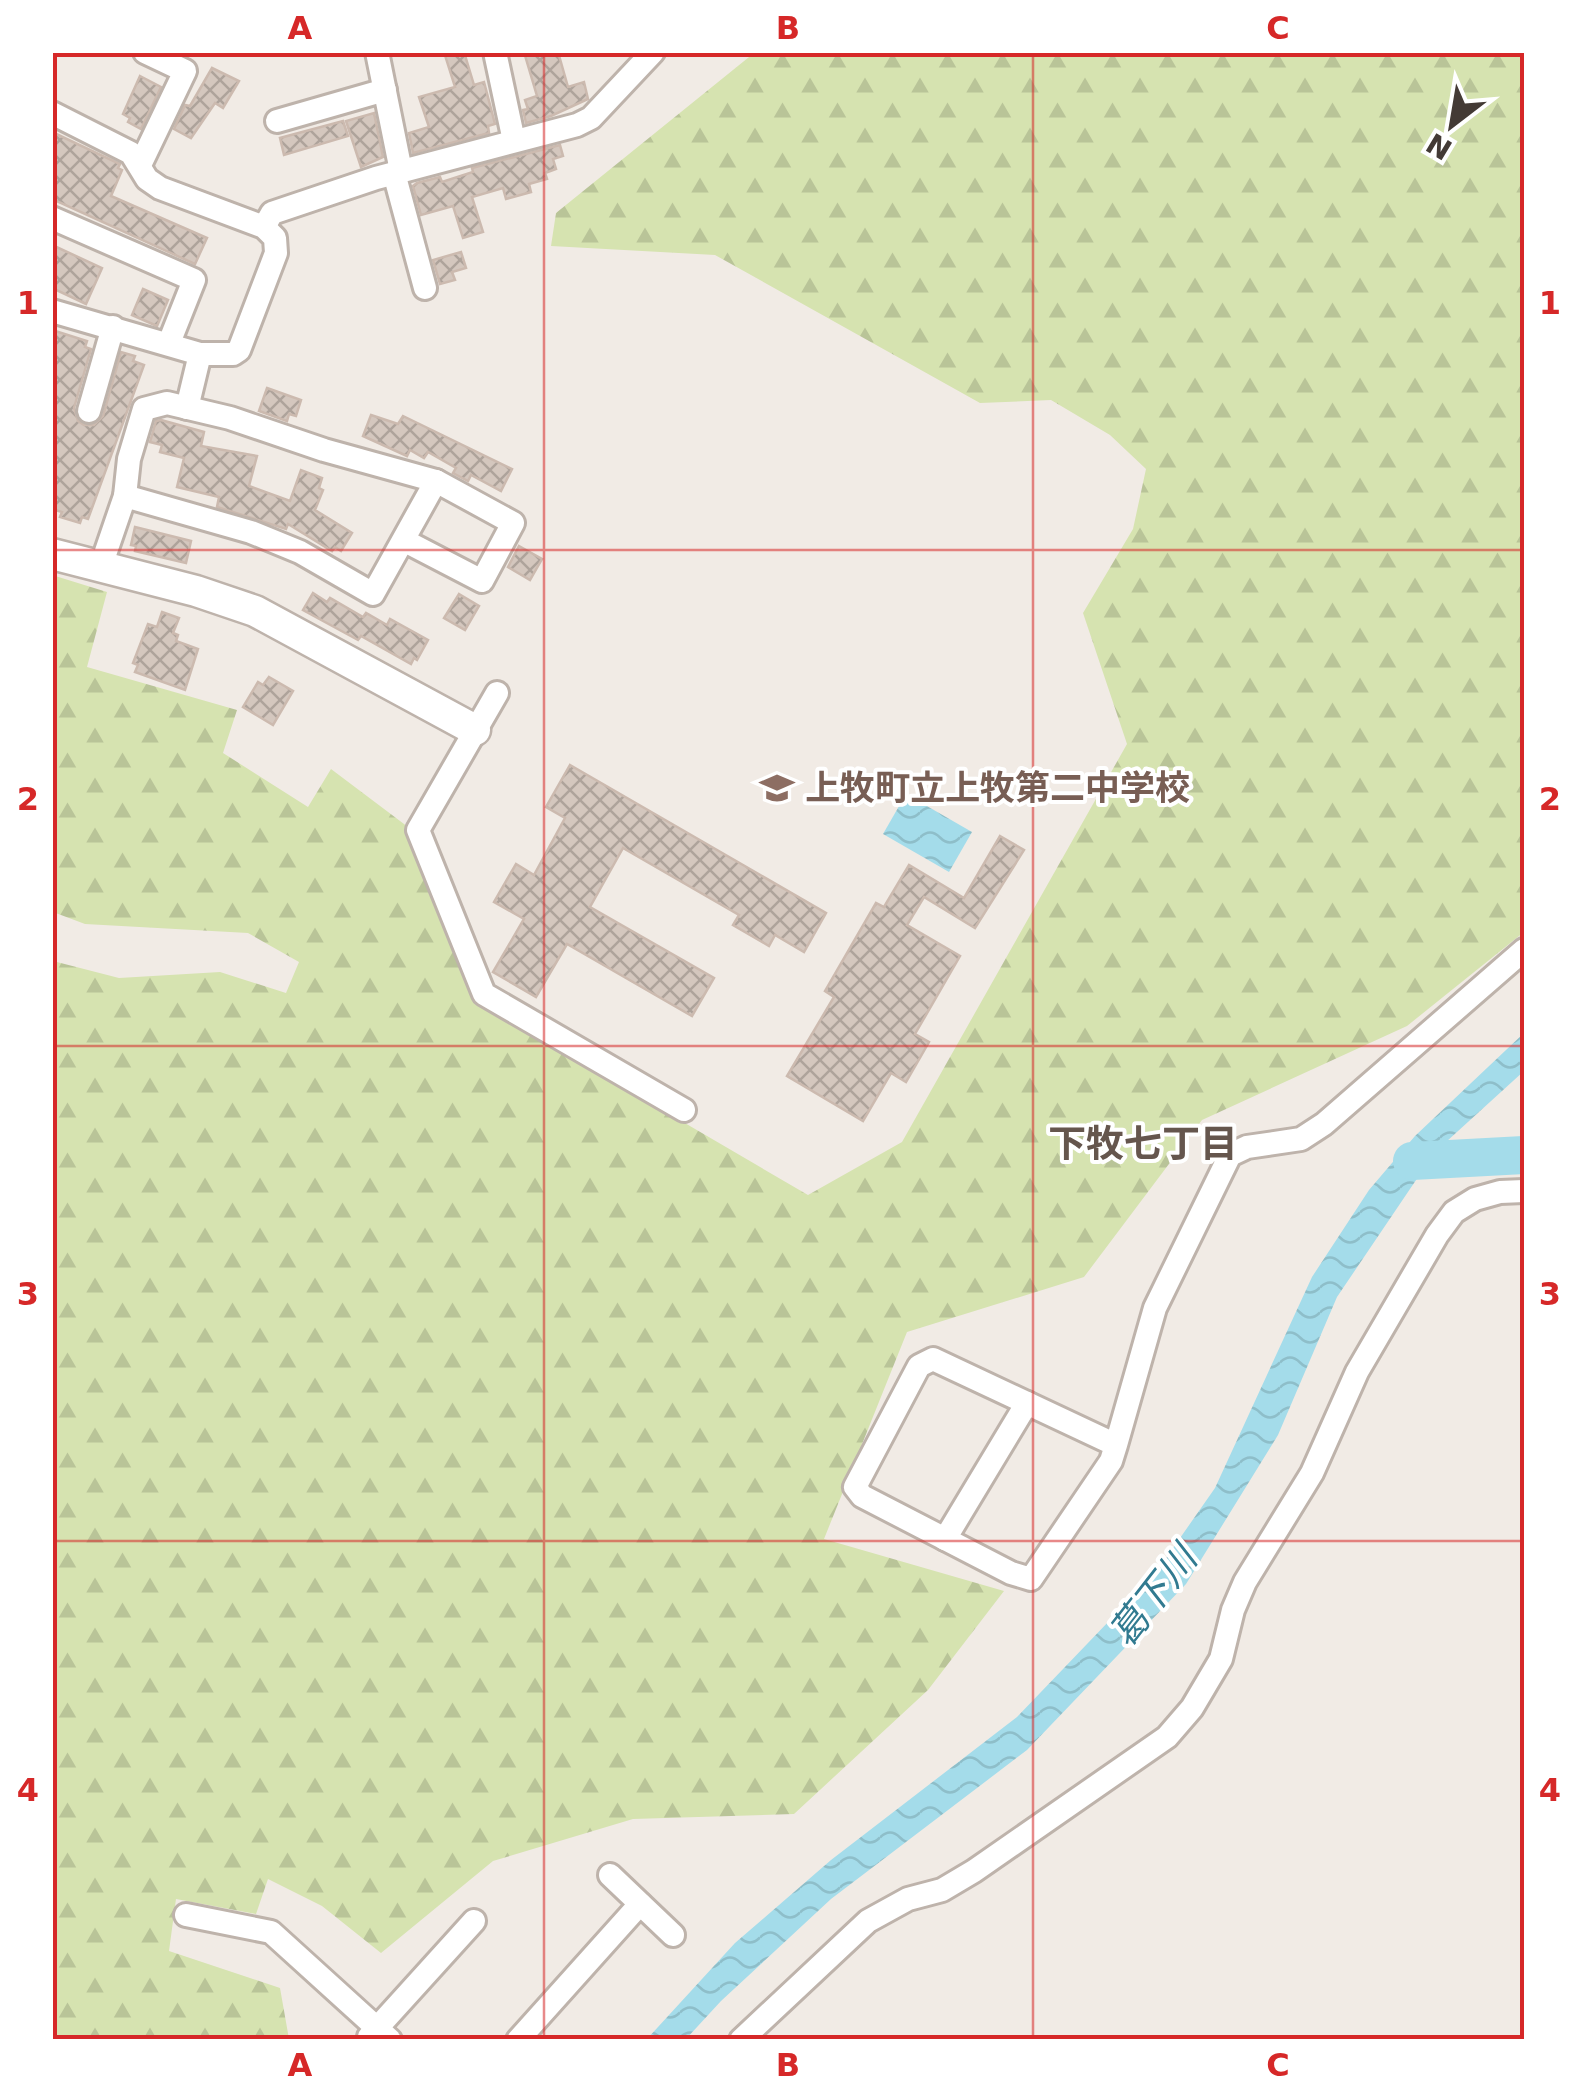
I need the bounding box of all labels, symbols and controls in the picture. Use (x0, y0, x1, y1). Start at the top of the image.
text: A (288, 9, 313, 47)
text: B (776, 9, 800, 47)
text: C (1266, 9, 1290, 47)
north arrow (1402, 75, 1502, 175)
text: N (1421, 126, 1458, 166)
text: 1 (17, 284, 39, 322)
text: 1 (1539, 284, 1561, 322)
place label: 上牧町立上牧第二中学校 (805, 768, 1190, 808)
school or university icon: 上牧町立上牧第二中学校 (758, 769, 796, 807)
text: 2 (17, 780, 39, 818)
text: 2 (1539, 780, 1561, 818)
district label: 下牧七丁目 (1048, 1122, 1238, 1166)
text: 3 (17, 1275, 39, 1313)
text: 3 (1539, 1275, 1561, 1313)
water label: 葛下川 (1101, 1534, 1208, 1654)
text: 4 (17, 1771, 39, 1809)
text: 4 (1539, 1771, 1561, 1809)
text: A (288, 2046, 313, 2084)
text: B (776, 2046, 800, 2084)
text: C (1266, 2046, 1290, 2084)

